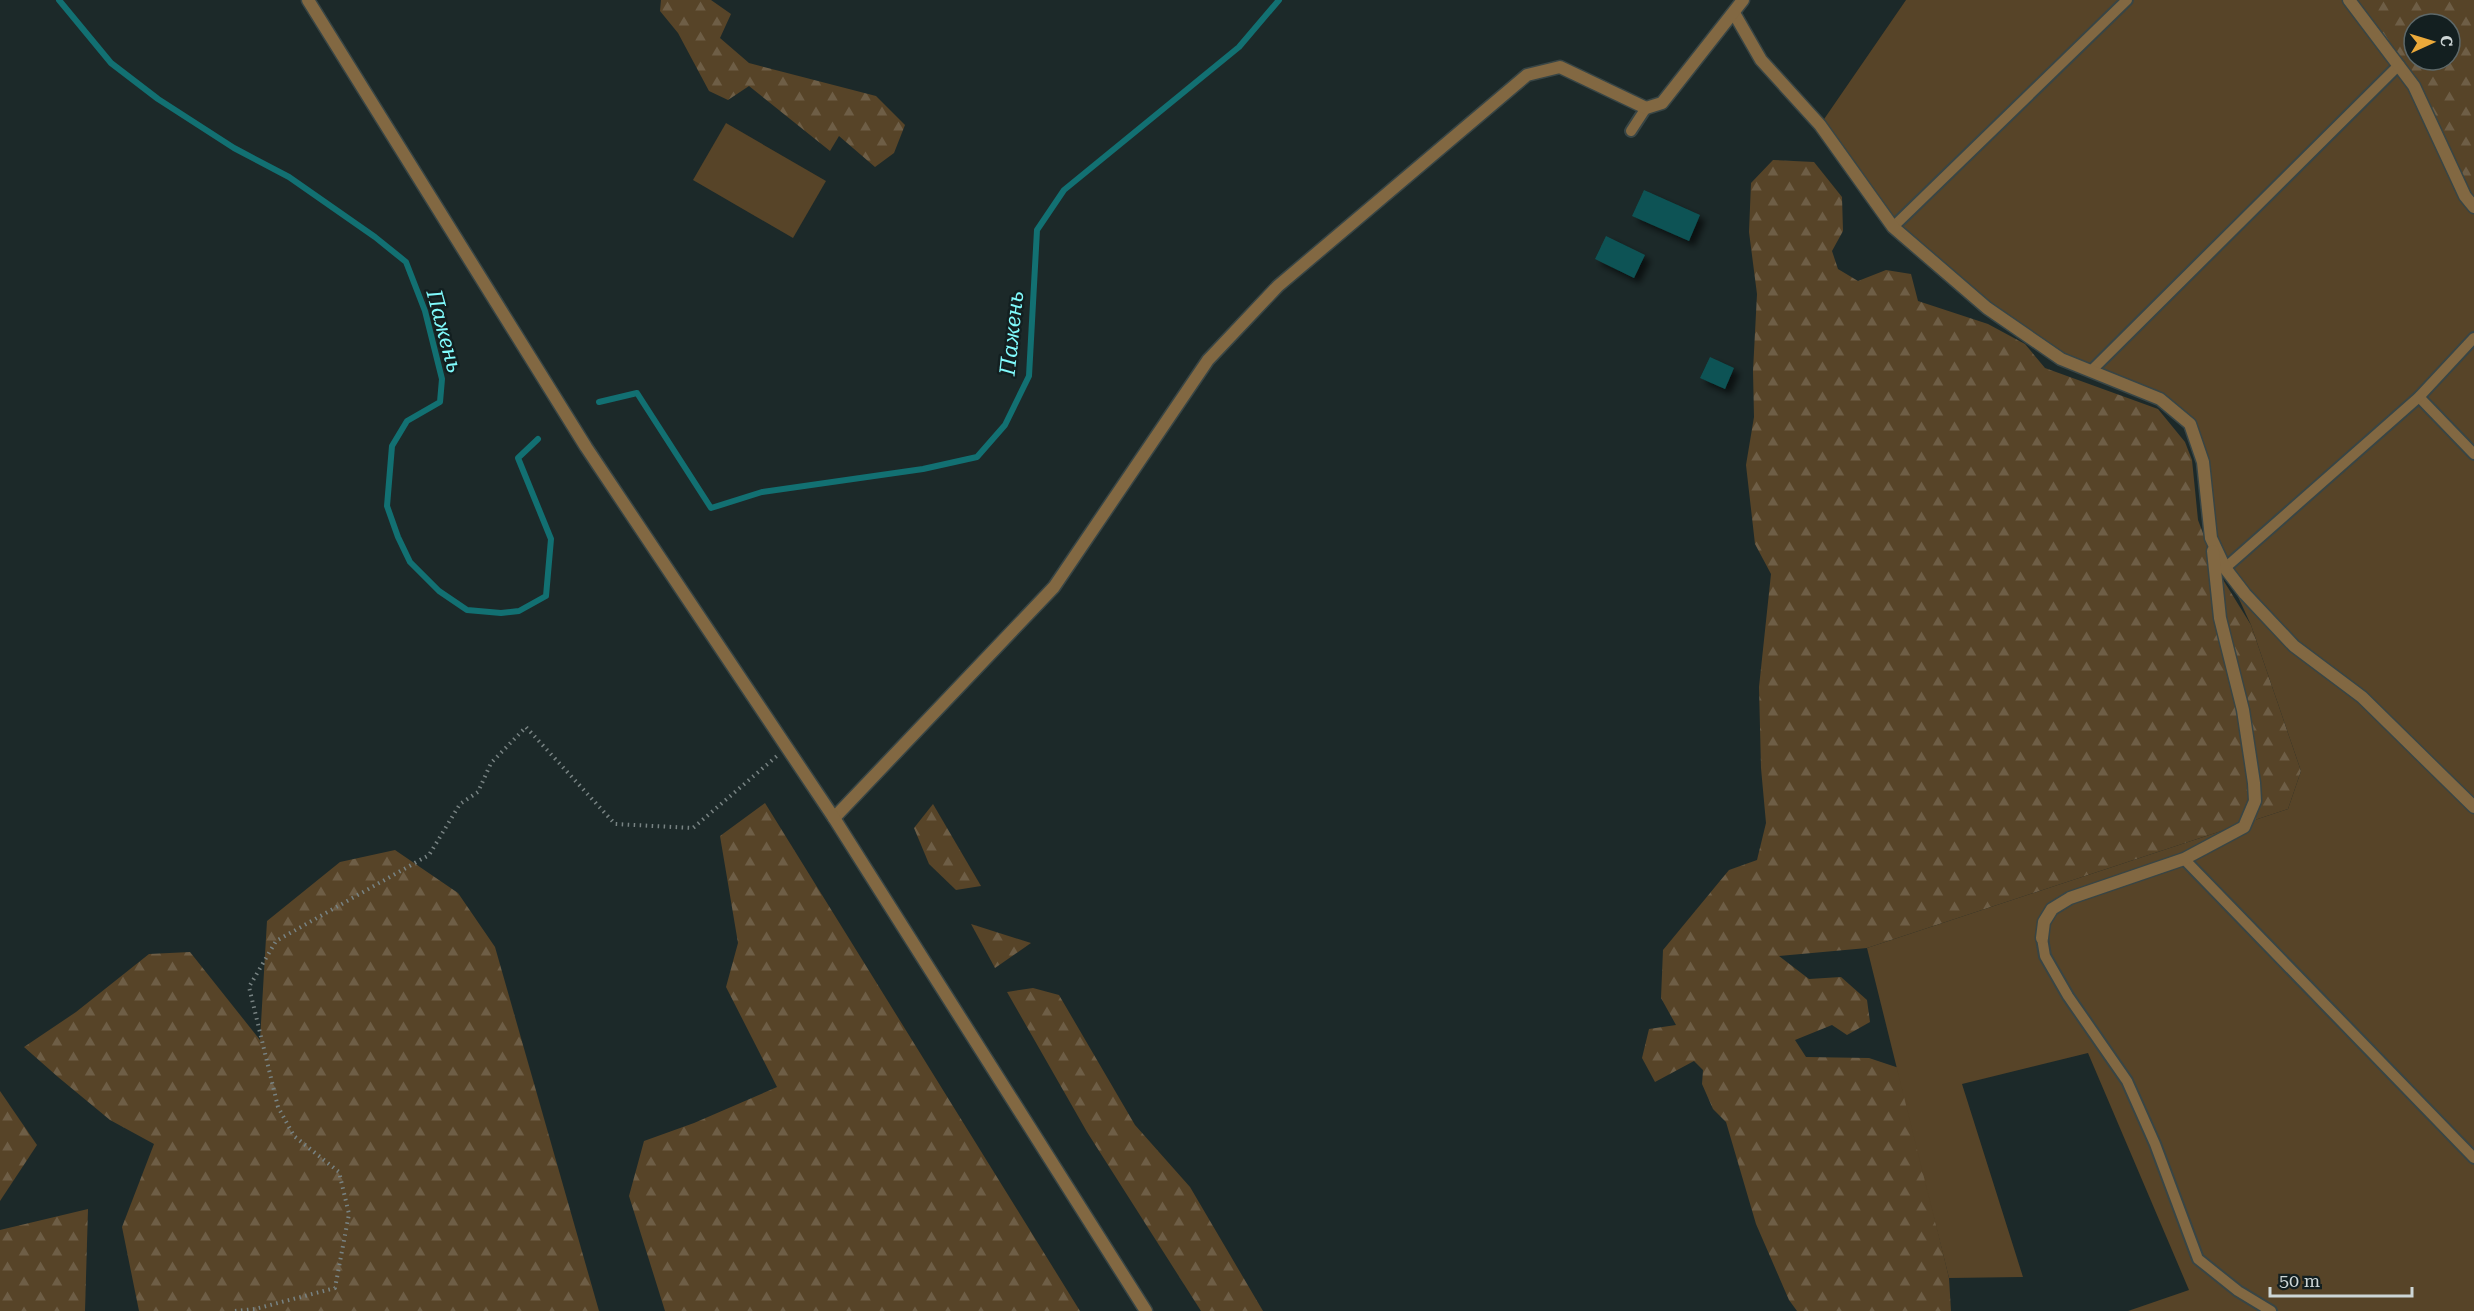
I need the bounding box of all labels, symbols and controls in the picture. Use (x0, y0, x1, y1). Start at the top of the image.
north arrow (2402, 12, 2462, 72)
text: С (2437, 35, 2456, 47)
water label: Пажень (421, 286, 468, 375)
water label: Пажень (995, 289, 1028, 378)
scale bar (2270, 1260, 2412, 1298)
text: 50 m (2279, 1270, 2320, 1291)

